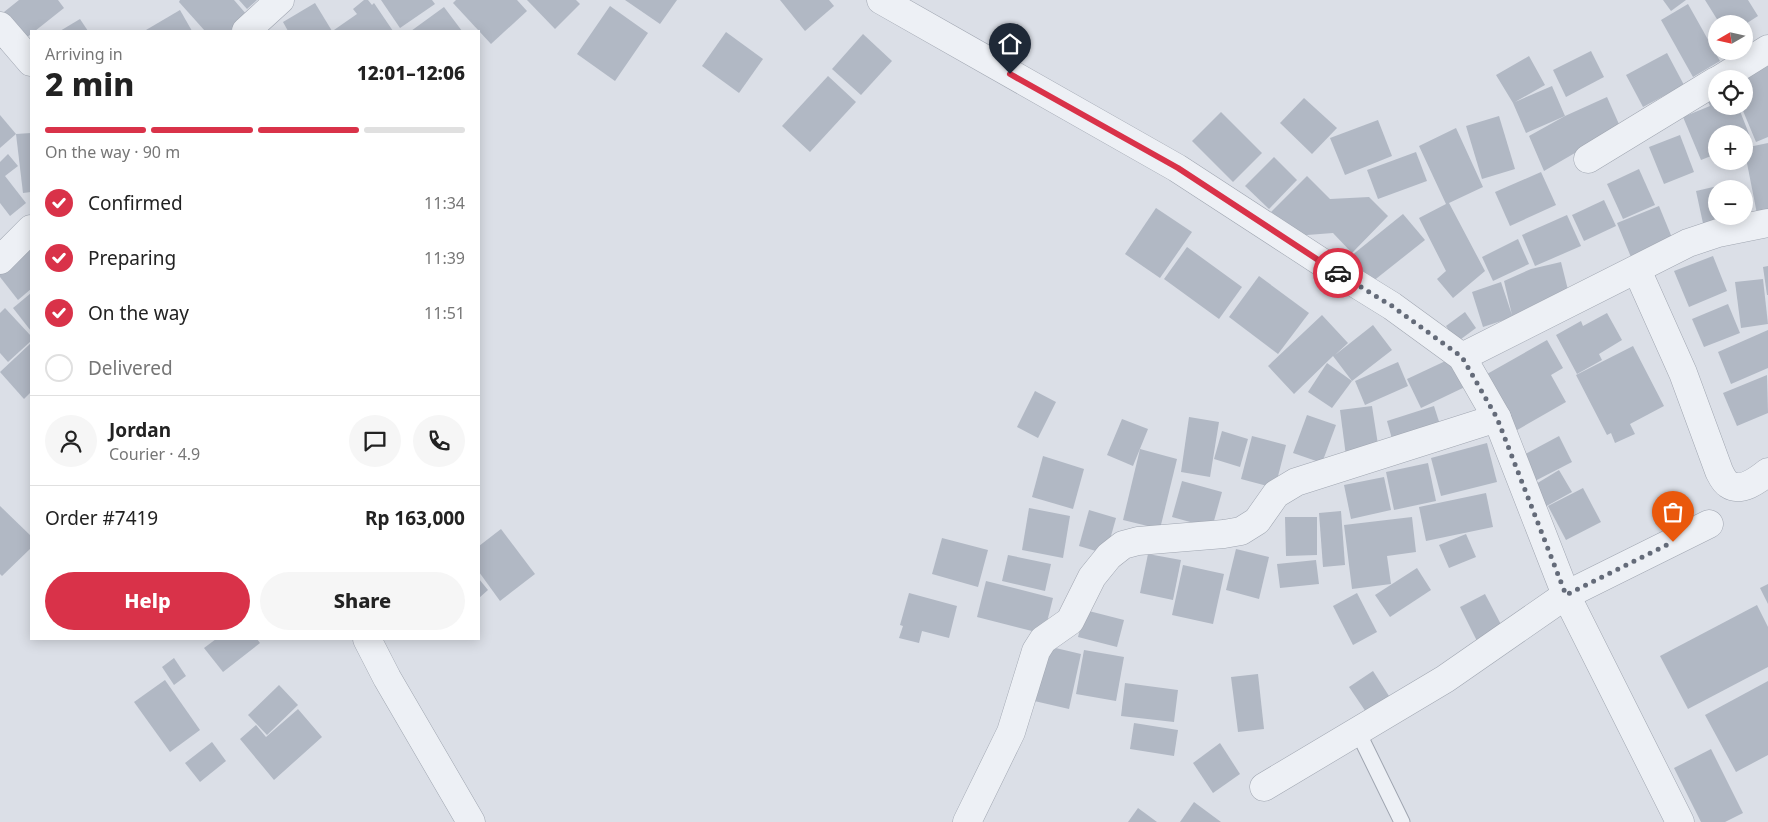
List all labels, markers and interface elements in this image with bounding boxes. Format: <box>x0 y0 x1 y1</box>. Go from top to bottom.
north arrow <box>1708 15 1752 60</box>
map controls <box>1708 15 1753 225</box>
pin <box>989 23 1031 74</box>
icon: home <box>996 30 1024 58</box>
text: Arriving in <box>45 43 123 65</box>
text: 12:01–12:06 <box>357 60 465 86</box>
text: 2 min <box>45 62 134 105</box>
button: locate <box>1708 70 1753 115</box>
button: + <box>1708 125 1753 170</box>
text: On the way · 90 m <box>45 141 180 163</box>
button: − <box>1708 180 1753 225</box>
icon: check <box>45 189 73 217</box>
text: Confirmed <box>88 190 183 216</box>
text: 11:34 <box>424 192 465 214</box>
icon: check <box>45 244 73 272</box>
text: Preparing <box>88 245 176 271</box>
text: 11:39 <box>424 247 465 269</box>
courier <box>1313 248 1363 298</box>
icon: car <box>1324 259 1352 287</box>
icon: check <box>45 299 73 327</box>
text: On the way <box>88 300 189 326</box>
text: 11:51 <box>424 302 465 324</box>
text: Delivered <box>88 355 173 381</box>
button: person <box>45 415 97 467</box>
button: chat <box>349 415 401 467</box>
button: phone <box>413 415 465 467</box>
text: Jordan <box>109 417 171 443</box>
text: Courier · 4.9 <box>109 443 200 465</box>
pin <box>1652 491 1694 542</box>
icon: bag <box>1659 498 1687 526</box>
text: Order #7419 <box>45 505 158 531</box>
text: Rp 163,000 <box>365 505 465 531</box>
button: Help <box>45 572 250 630</box>
button: Share <box>260 572 465 630</box>

